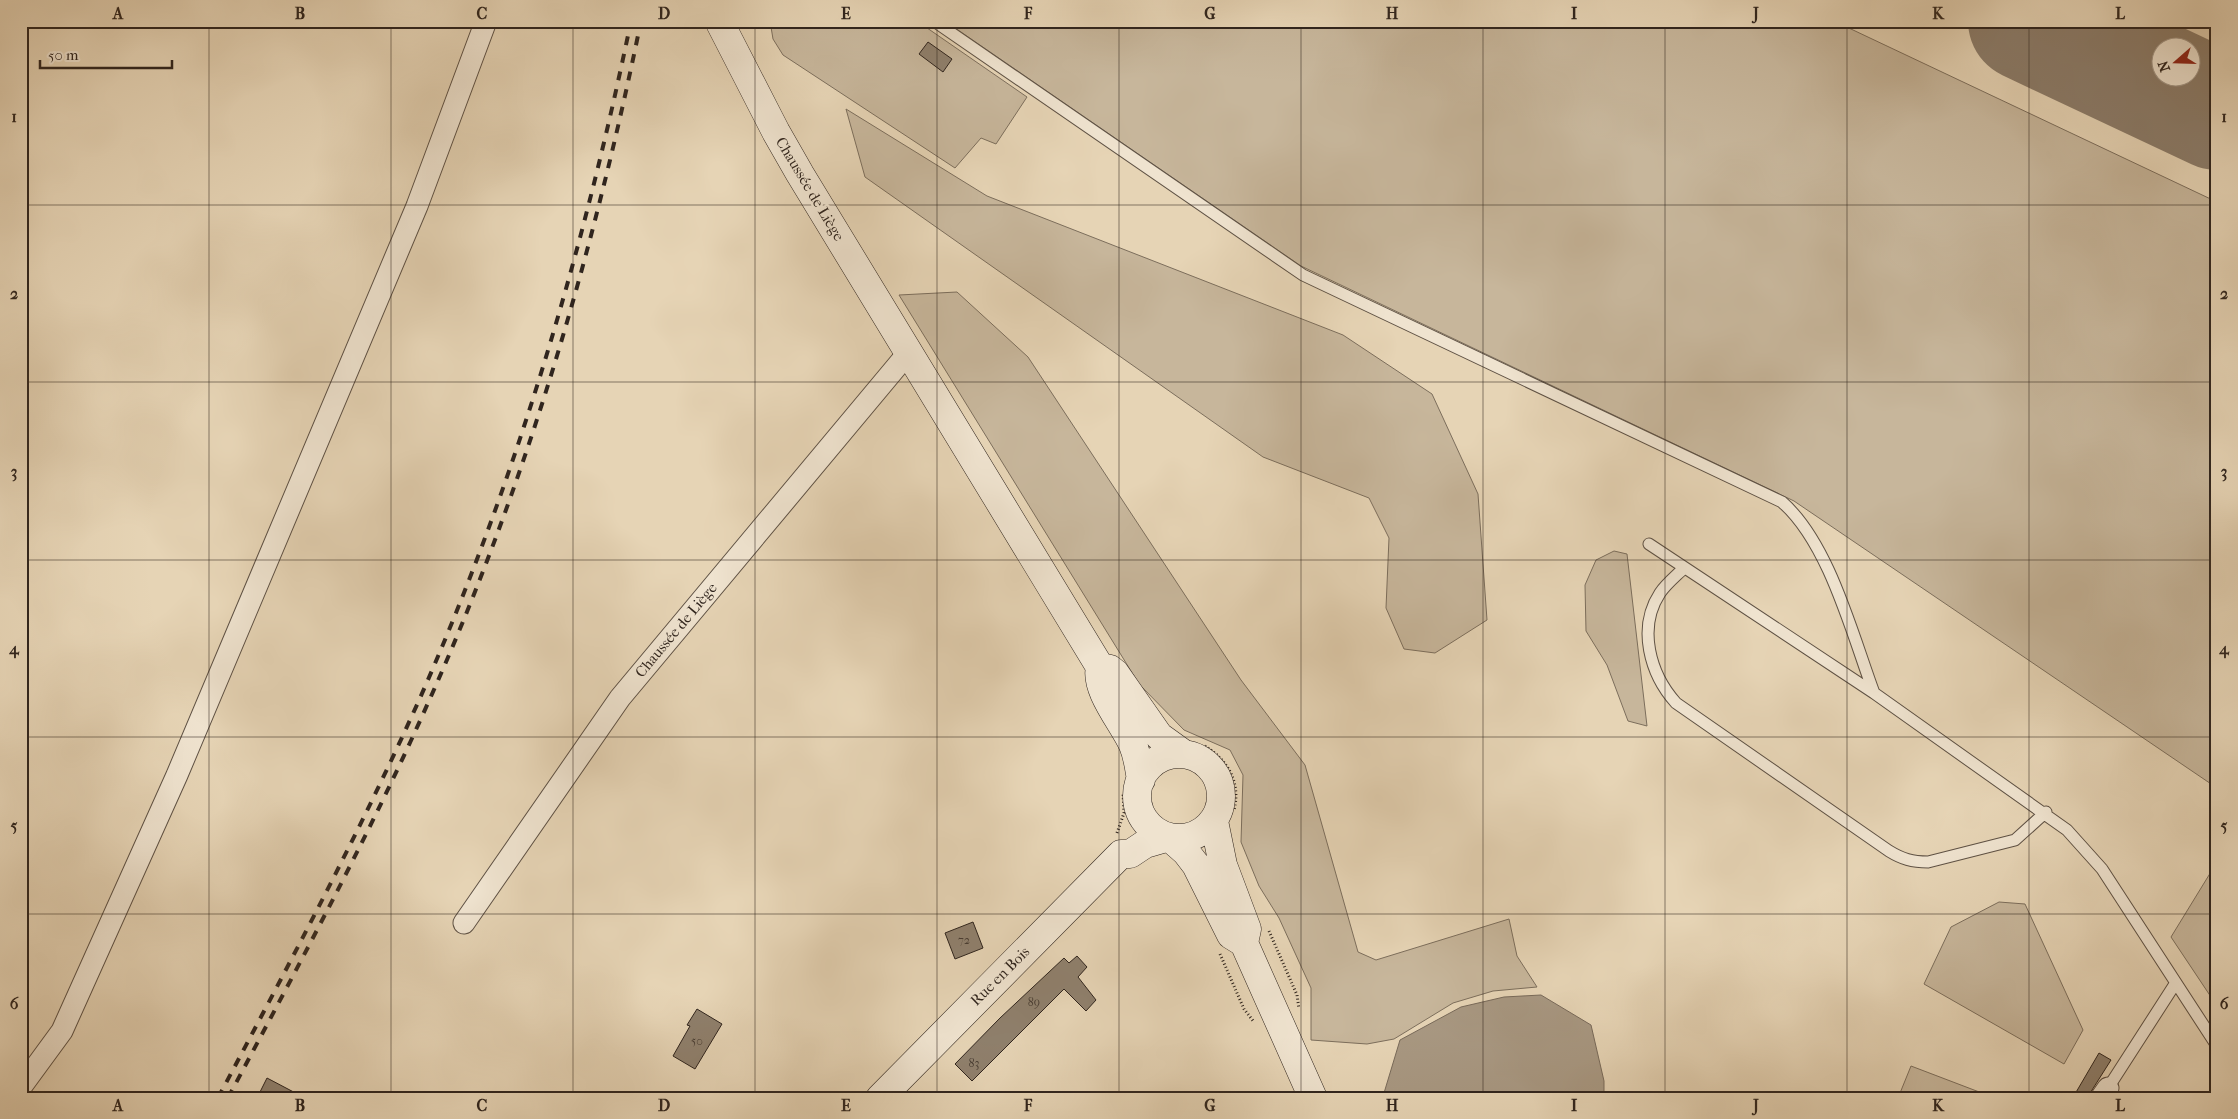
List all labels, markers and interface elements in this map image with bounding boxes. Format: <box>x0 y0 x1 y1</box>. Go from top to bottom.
text: A <box>112 4 124 23</box>
text: B <box>295 4 305 23</box>
text: C <box>477 4 488 23</box>
text: D <box>658 4 670 23</box>
text: E <box>841 4 851 23</box>
text: F <box>1023 4 1033 23</box>
text: G <box>1204 4 1216 23</box>
text: H <box>1386 4 1399 23</box>
text: I <box>1571 4 1578 23</box>
text: J <box>1751 4 1759 24</box>
text: K <box>1932 4 1945 23</box>
text: L <box>2115 4 2125 23</box>
scale bar <box>40 38 172 70</box>
north arrow <box>2150 38 2200 88</box>
text: 50 m <box>48 46 79 64</box>
text: N <box>2154 58 2174 74</box>
text: 1 <box>11 107 17 126</box>
text: 1 <box>2221 107 2227 126</box>
street label: Chaussée de Liège <box>772 134 848 245</box>
text: 2 <box>10 284 18 303</box>
text: 2 <box>2220 284 2228 303</box>
text: 3 <box>11 462 17 482</box>
text: 3 <box>2221 462 2227 482</box>
street label: Chaussée de Liège <box>631 579 721 681</box>
text: 4 <box>8 639 20 659</box>
text: 4 <box>2218 639 2230 659</box>
text: 5 <box>11 816 18 835</box>
text: 5 <box>2221 816 2228 835</box>
house number: 72 <box>958 933 970 947</box>
street label: Rue en Bois <box>967 942 1034 1009</box>
text: 6 <box>10 994 19 1013</box>
text: 6 <box>2220 994 2229 1013</box>
house number: 89 <box>1028 995 1040 1009</box>
house number: 50 <box>691 1034 703 1048</box>
house number: 83 <box>969 1056 980 1070</box>
text: A <box>112 1096 124 1115</box>
text: B <box>295 1096 305 1115</box>
text: C <box>477 1096 488 1115</box>
text: D <box>658 1096 670 1115</box>
text: E <box>841 1096 851 1115</box>
text: F <box>1023 1096 1033 1115</box>
text: G <box>1204 1096 1216 1115</box>
text: H <box>1386 1096 1399 1115</box>
text: I <box>1571 1096 1578 1115</box>
text: J <box>1751 1096 1759 1116</box>
text: K <box>1932 1096 1945 1115</box>
text: L <box>2115 1096 2125 1115</box>

